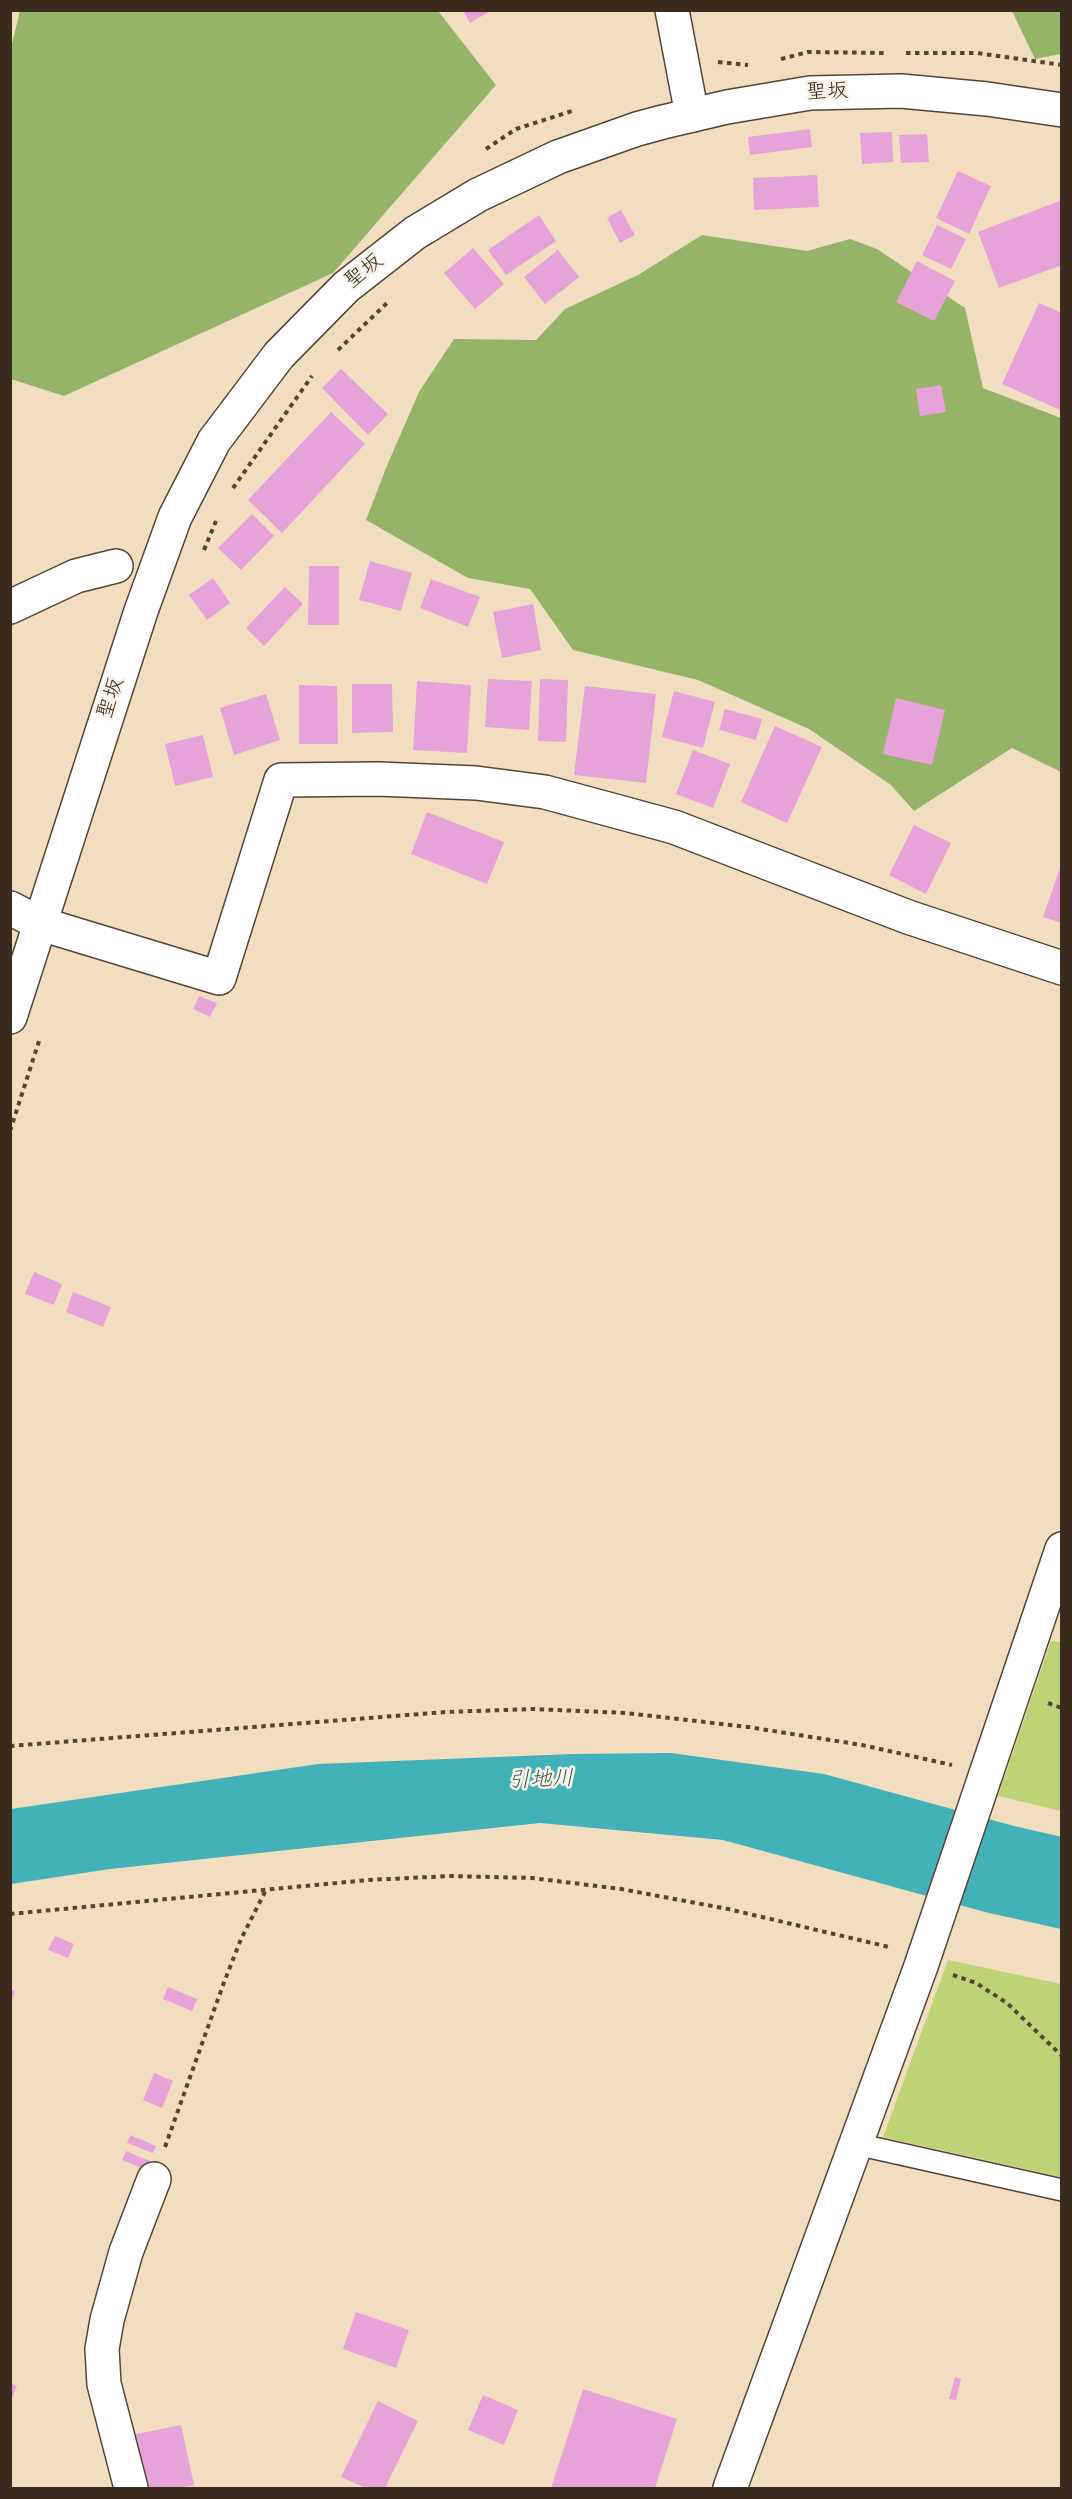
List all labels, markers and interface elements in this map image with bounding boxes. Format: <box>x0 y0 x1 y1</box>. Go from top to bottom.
street label: 聖坂 <box>805 80 849 108</box>
street label: 聖坂 <box>341 250 389 296</box>
street label: 聖坂 <box>95 675 131 723</box>
water label: 引地川 <box>508 1768 574 1796</box>

